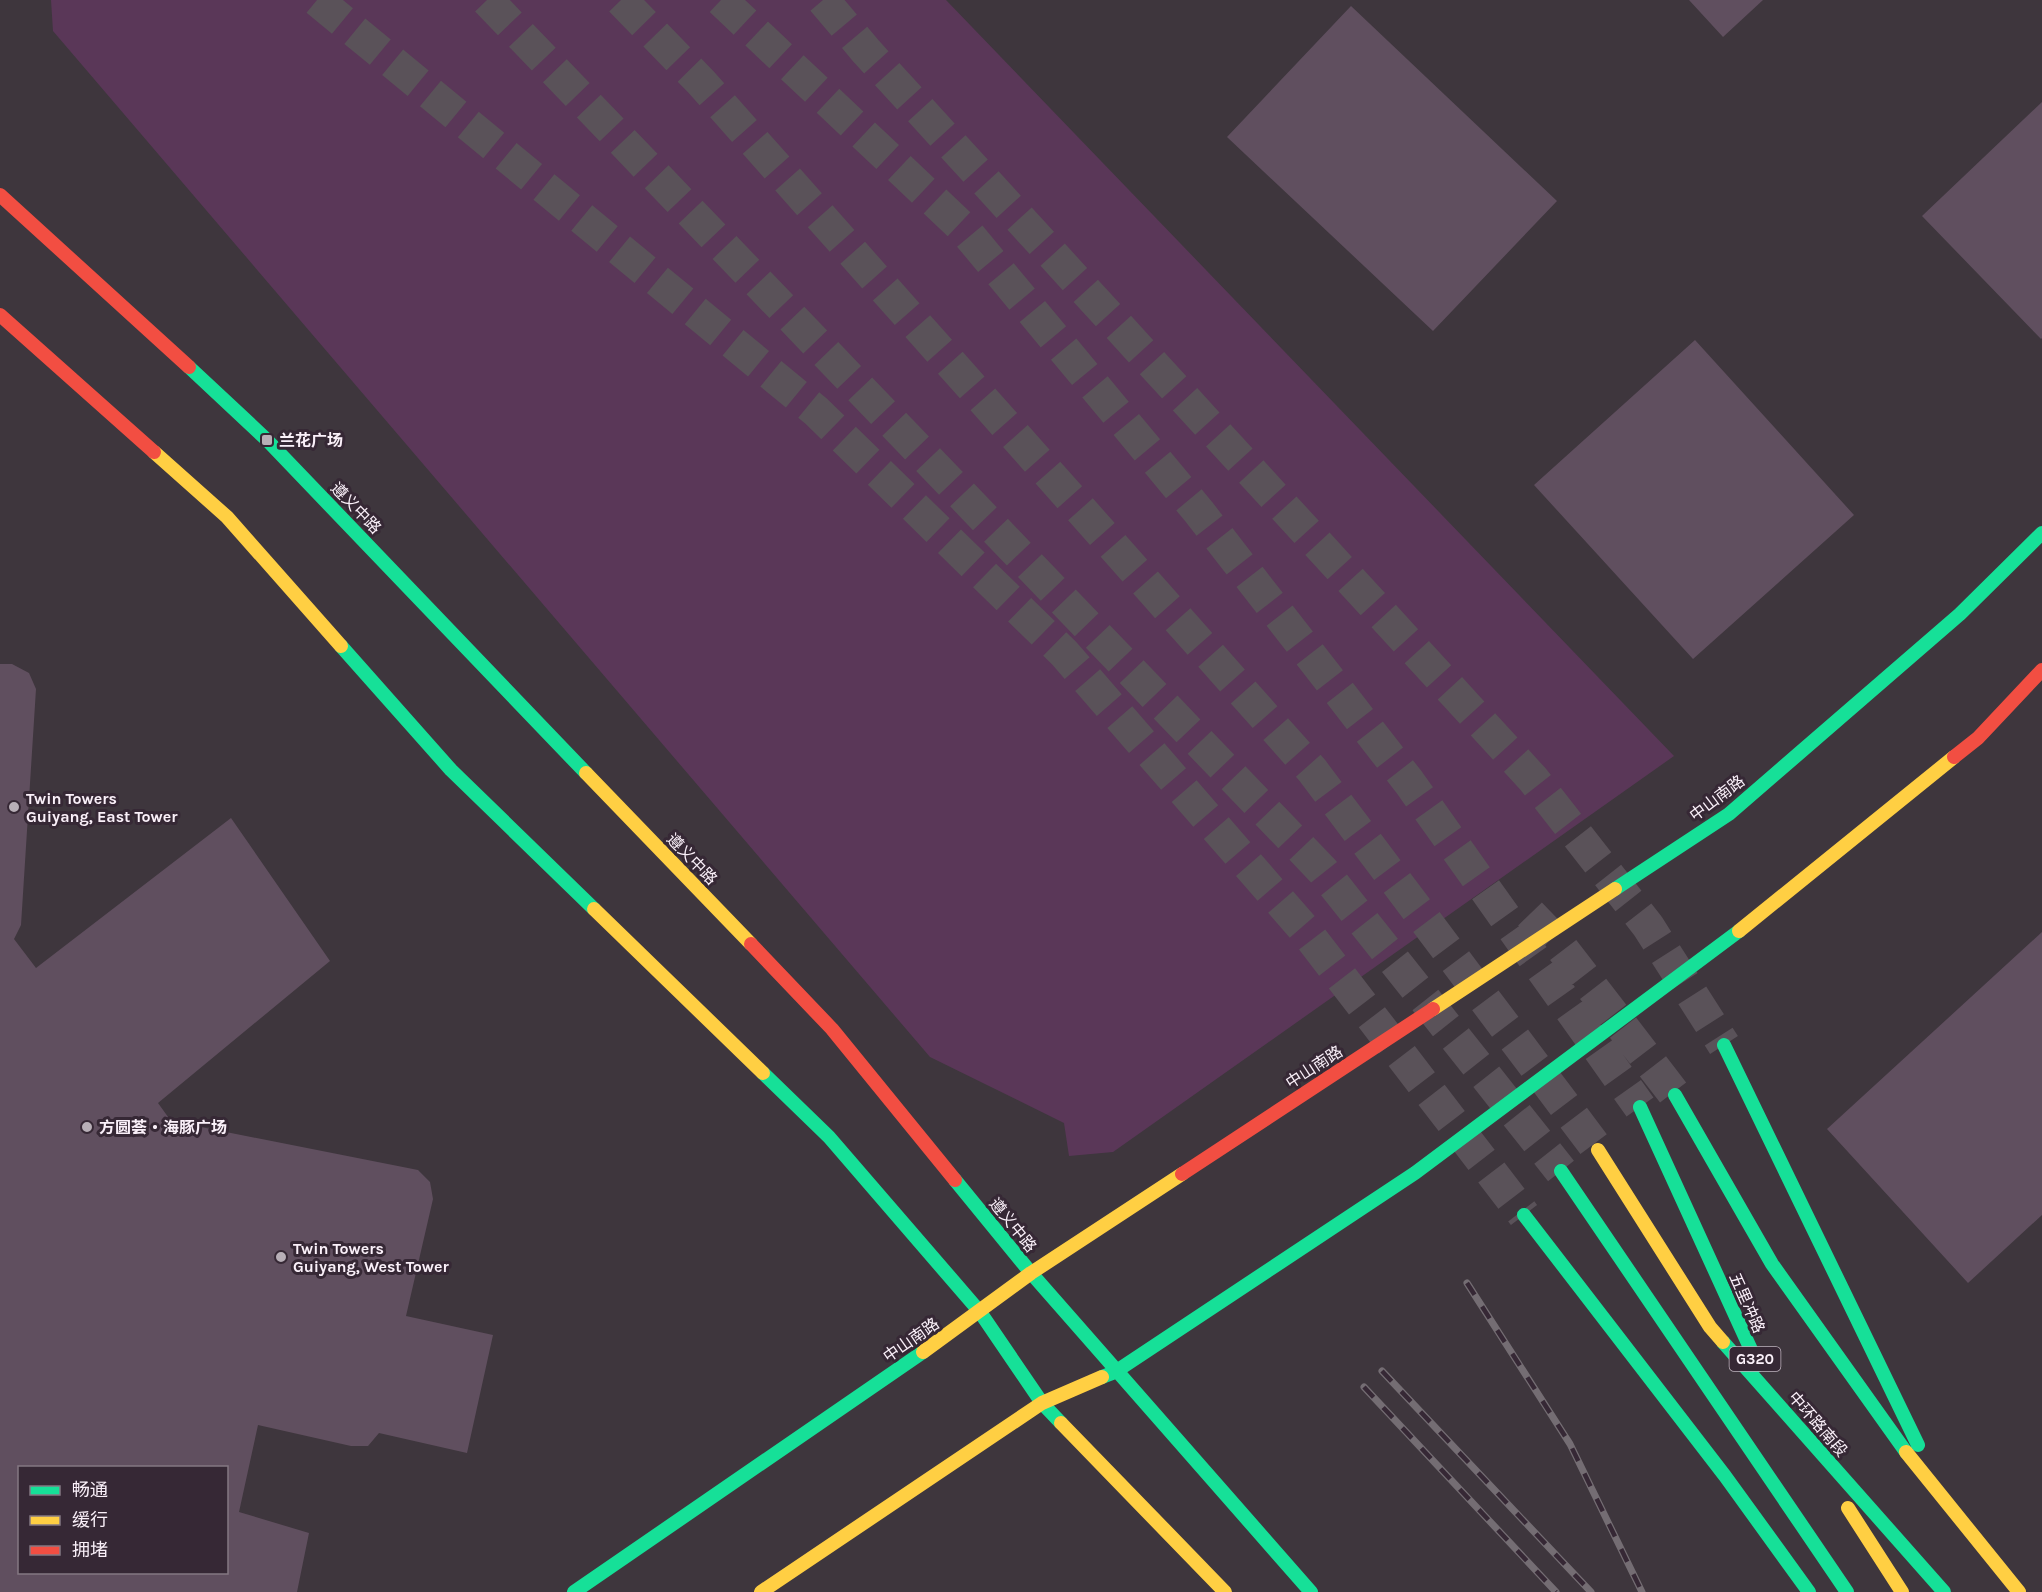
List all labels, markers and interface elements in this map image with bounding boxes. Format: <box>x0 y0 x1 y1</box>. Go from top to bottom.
place label: 兰花广场 <box>279 431 343 450</box>
marker: 兰花广场 <box>260 433 274 447</box>
street label: 遵义中路 <box>327 478 385 538</box>
street label: 中山南路 <box>1686 771 1748 825</box>
place label: Twin Towers Guiyang, East Tower <box>26 789 178 826</box>
marker: Twin Towers Guiyang, East Tower <box>7 800 21 814</box>
street label: 遵义中路 <box>663 829 721 889</box>
street label: 中山南路 <box>1282 1042 1346 1092</box>
place label: 方圆荟・海豚广场 <box>99 1118 227 1137</box>
marker: 方圆荟・海豚广场 <box>80 1120 94 1134</box>
street label: 遵义中路 <box>985 1194 1041 1256</box>
place label: Twin Towers Guiyang, West Tower <box>293 1239 449 1276</box>
marker: Twin Towers Guiyang, West Tower <box>274 1250 288 1264</box>
street label: 五里冲路 <box>1725 1270 1769 1336</box>
street label: 中山南路 <box>879 1314 943 1366</box>
road number: G320 <box>1730 1347 1780 1371</box>
street label: 中环路南段 <box>1785 1388 1851 1460</box>
legend <box>18 1466 228 1574</box>
text: 畅通 <box>72 1479 108 1501</box>
text: 缓行 <box>72 1509 108 1531</box>
text: 拥堵 <box>72 1539 108 1561</box>

